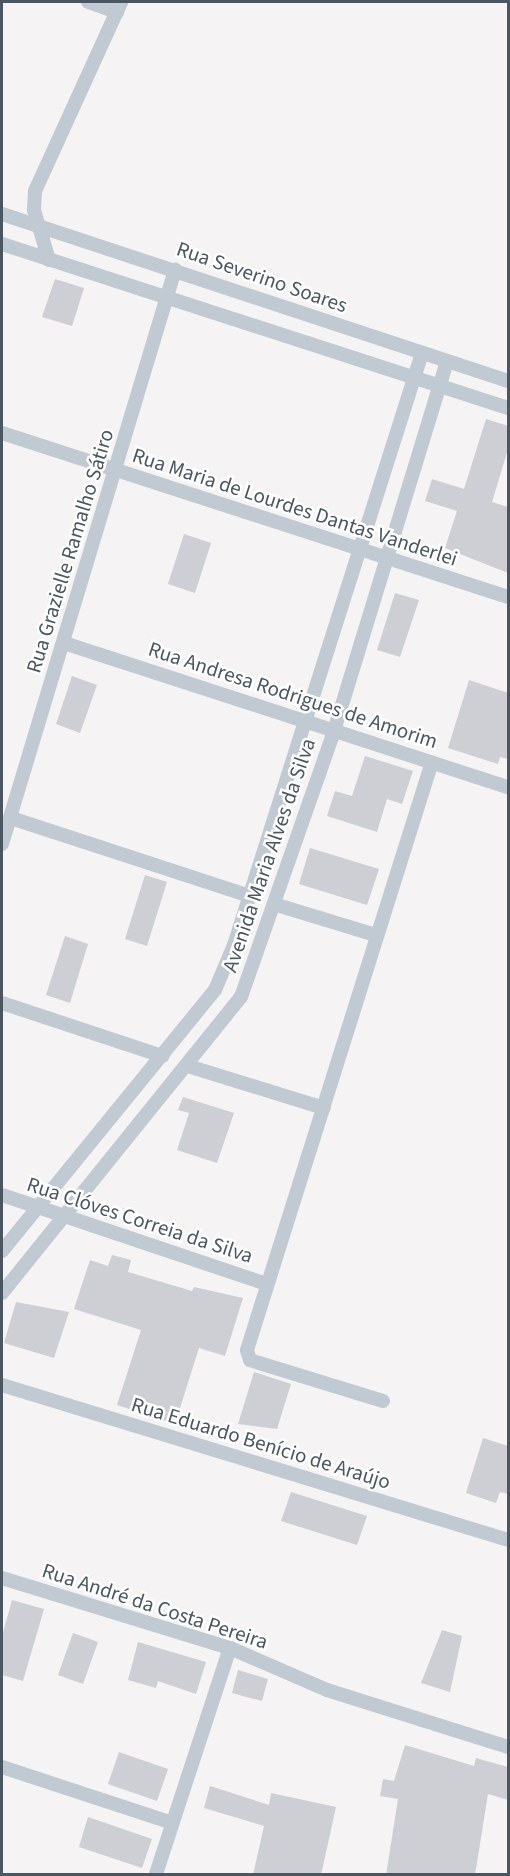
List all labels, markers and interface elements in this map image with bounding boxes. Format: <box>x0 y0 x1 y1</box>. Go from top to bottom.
street label: Rua Severino Soares <box>173 236 351 318</box>
street label: Rua Grazielle Ramalho Sátiro <box>21 426 119 676</box>
street label: Rua Maria de Lourdes Dantas Vanderlei <box>129 442 461 572</box>
street label: Rua Andresa Rodrigues de Amorim <box>145 636 441 754</box>
street label: Avenida Maria Alves da Silva <box>217 735 321 975</box>
street label: Rua Clóves Correia da Silva <box>24 1172 256 1268</box>
street label: Rua Eduardo Benício de Araújo <box>128 1392 394 1494</box>
street label: Rua André da Costa Pereira <box>39 1558 271 1654</box>

